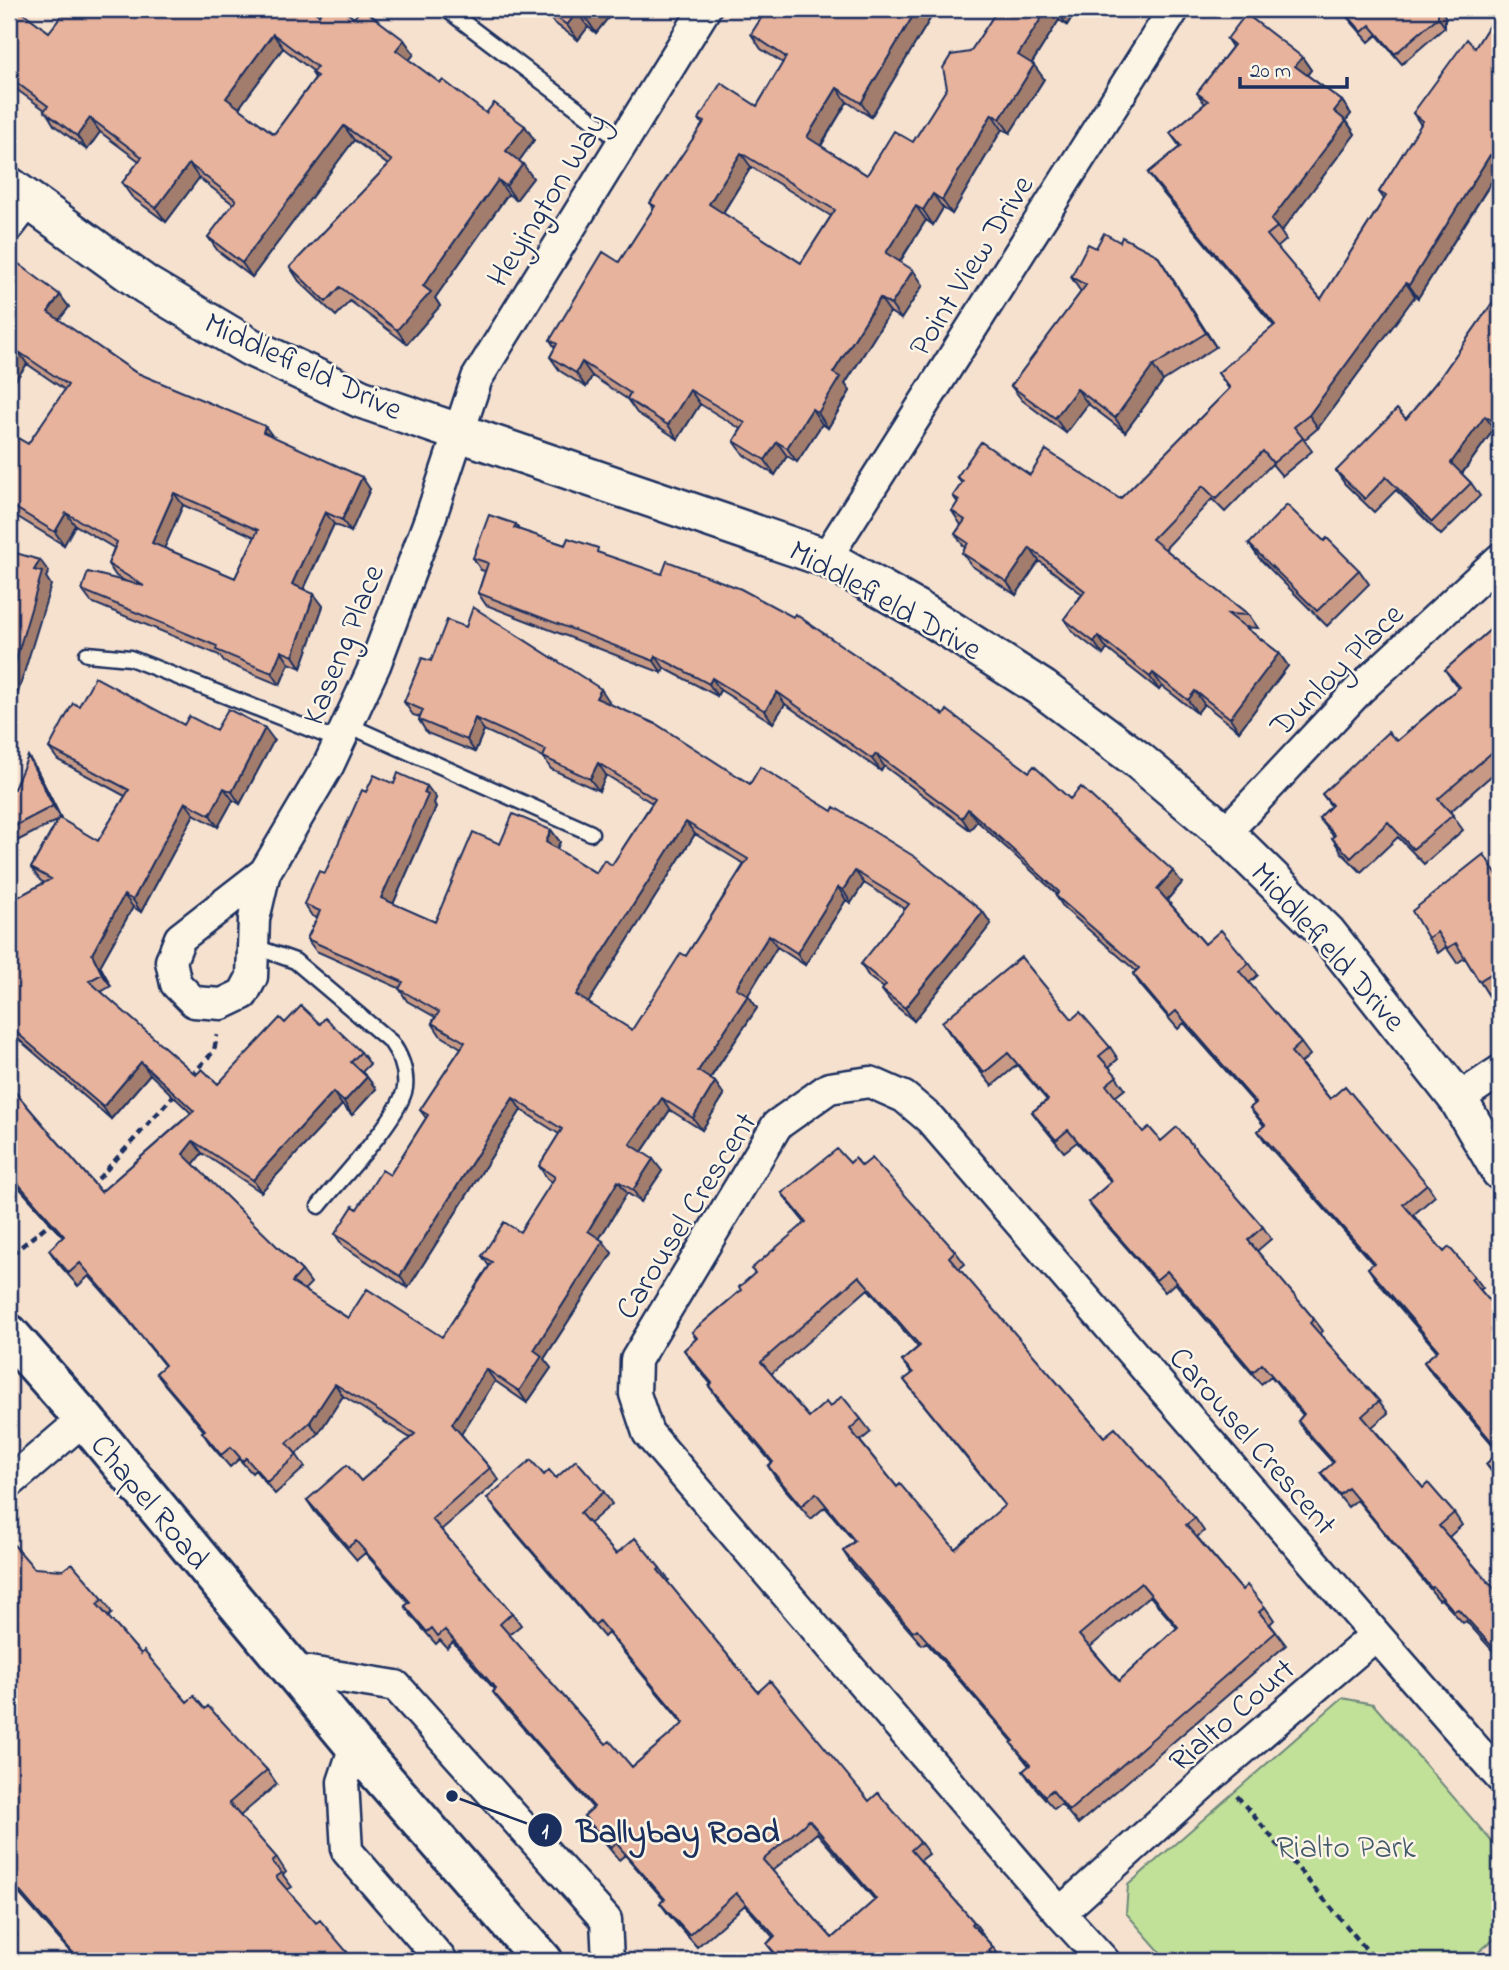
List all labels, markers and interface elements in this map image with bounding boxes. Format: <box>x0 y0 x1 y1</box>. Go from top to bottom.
scale bar <box>1240 46 1346 90</box>
text: 20 m <box>1250 57 1291 87</box>
street label: Heyington Way <box>477 105 621 297</box>
street label: Point View Drive <box>898 166 1048 367</box>
street label: Middlefield Drive <box>196 302 410 435</box>
street label: Middlefield Drive <box>779 530 990 675</box>
street label: Kaseng Place <box>292 557 399 733</box>
street label: Dunloy Place <box>1260 593 1417 750</box>
street label: Middlefield Drive <box>1237 853 1416 1044</box>
street label: Carousel Crescent <box>605 1104 771 1330</box>
street label: Carousel Crescent <box>1156 1338 1347 1547</box>
street label: Chapel Road <box>77 1425 219 1581</box>
street label: Rialto Court <box>1160 1648 1307 1785</box>
callout: Ballybay Road <box>527 1803 793 1857</box>
text: Ballybay Road <box>574 1810 780 1859</box>
text: 1 <box>542 1818 549 1848</box>
park label: Rialto Park <box>1276 1826 1417 1873</box>

